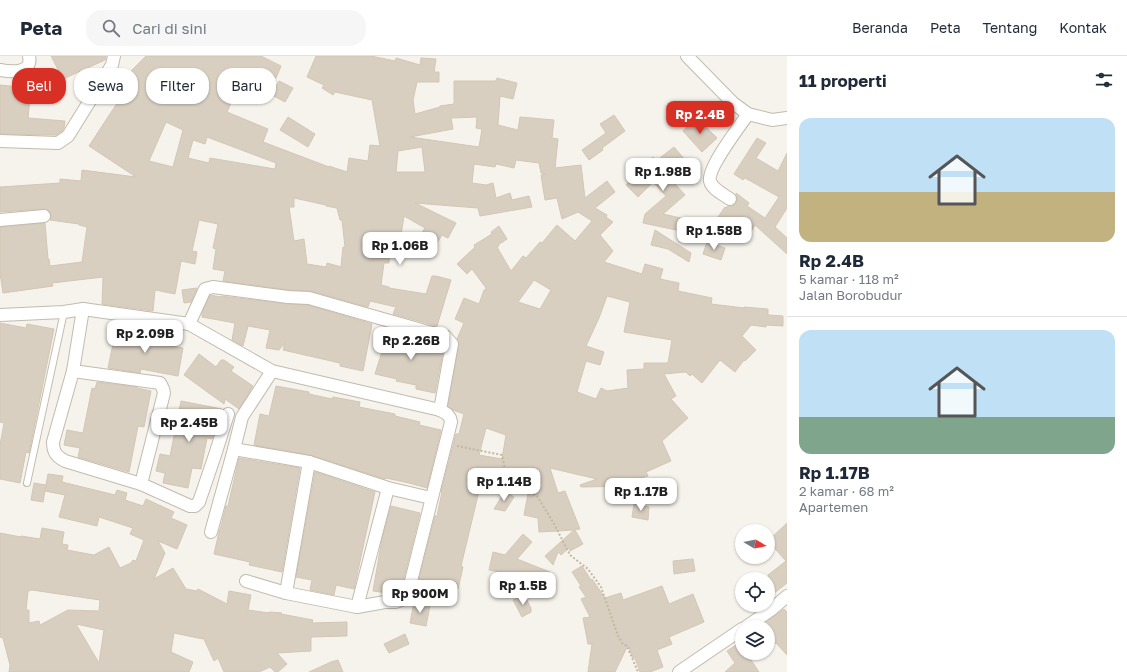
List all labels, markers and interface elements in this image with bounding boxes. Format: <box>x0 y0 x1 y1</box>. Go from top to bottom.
search box <box>86 10 366 46</box>
text: Peta <box>20 16 62 39</box>
icon: search <box>100 17 122 39</box>
text: Cari di sini <box>132 19 207 37</box>
text: Beranda <box>852 19 908 36</box>
text: Peta <box>930 19 961 36</box>
text: Tentang <box>983 19 1037 36</box>
text: Kontak <box>1059 19 1107 36</box>
chip: Beli <box>12 68 66 104</box>
chip: Sewa <box>74 68 138 104</box>
chip: Filter <box>146 68 209 104</box>
chip: Baru <box>217 68 276 104</box>
icon: filters <box>1093 69 1115 91</box>
text: 11 properti <box>799 70 887 91</box>
pin: Rp 2.4B <box>663 101 737 135</box>
text: Rp 2.4B <box>675 106 725 122</box>
icon: home <box>921 144 993 216</box>
pin: Rp 1.98B <box>622 158 704 192</box>
text: Rp 1.98B <box>635 163 691 179</box>
pin: Rp 1.58B <box>673 217 755 251</box>
text: Rp 1.58B <box>686 222 742 238</box>
pin: Rp 1.06B <box>359 232 441 266</box>
text: Rp 1.06B <box>371 237 429 253</box>
text: Rp 2.4B <box>799 250 864 271</box>
text: 5 kamar · 118 m² <box>799 271 899 287</box>
text: Jalan Borobudur <box>799 287 902 303</box>
pin: Rp 2.09B <box>104 320 186 354</box>
text: Rp 2.09B <box>116 325 174 341</box>
pin: Rp 2.26B <box>370 327 452 361</box>
text: Rp 2.26B <box>382 332 440 348</box>
icon: home <box>921 356 993 428</box>
pin: Rp 2.45B <box>148 409 230 443</box>
text: Rp 2.45B <box>160 414 218 430</box>
text: Rp 1.17B <box>799 462 870 483</box>
pin: Rp 1.14B <box>463 468 545 502</box>
text: Rp 1.14B <box>476 473 532 489</box>
pin: Rp 1.17B <box>600 478 682 512</box>
text: Rp 1.17B <box>614 483 668 499</box>
text: 2 kamar · 68 m² <box>799 483 894 499</box>
text: Apartemen <box>799 499 868 515</box>
north arrow <box>735 524 775 564</box>
map controls <box>735 524 775 660</box>
pin: Rp 1.5B <box>486 572 560 606</box>
button: locate <box>735 572 775 612</box>
text: Rp 1.5B <box>499 577 547 593</box>
pin: Rp 900M <box>383 580 457 614</box>
text: Rp 900M <box>391 585 449 601</box>
button: layers <box>735 620 775 660</box>

